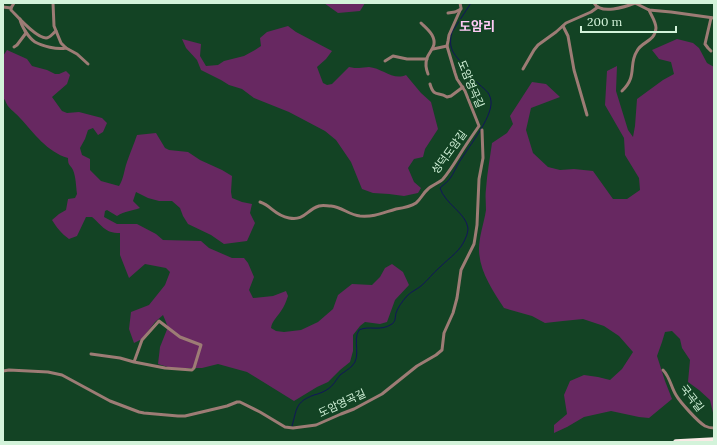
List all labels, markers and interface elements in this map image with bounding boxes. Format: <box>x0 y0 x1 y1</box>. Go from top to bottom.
scale bar <box>581 8 676 34</box>
text: 200 m <box>587 14 623 29</box>
district label: 도암리 <box>459 18 495 35</box>
street label: 도암영곡길 <box>455 58 487 110</box>
street label: 성덕도암길 <box>428 127 470 177</box>
street label: 국곡길 <box>677 382 707 414</box>
street label: 도암영곡길 <box>316 386 368 420</box>

